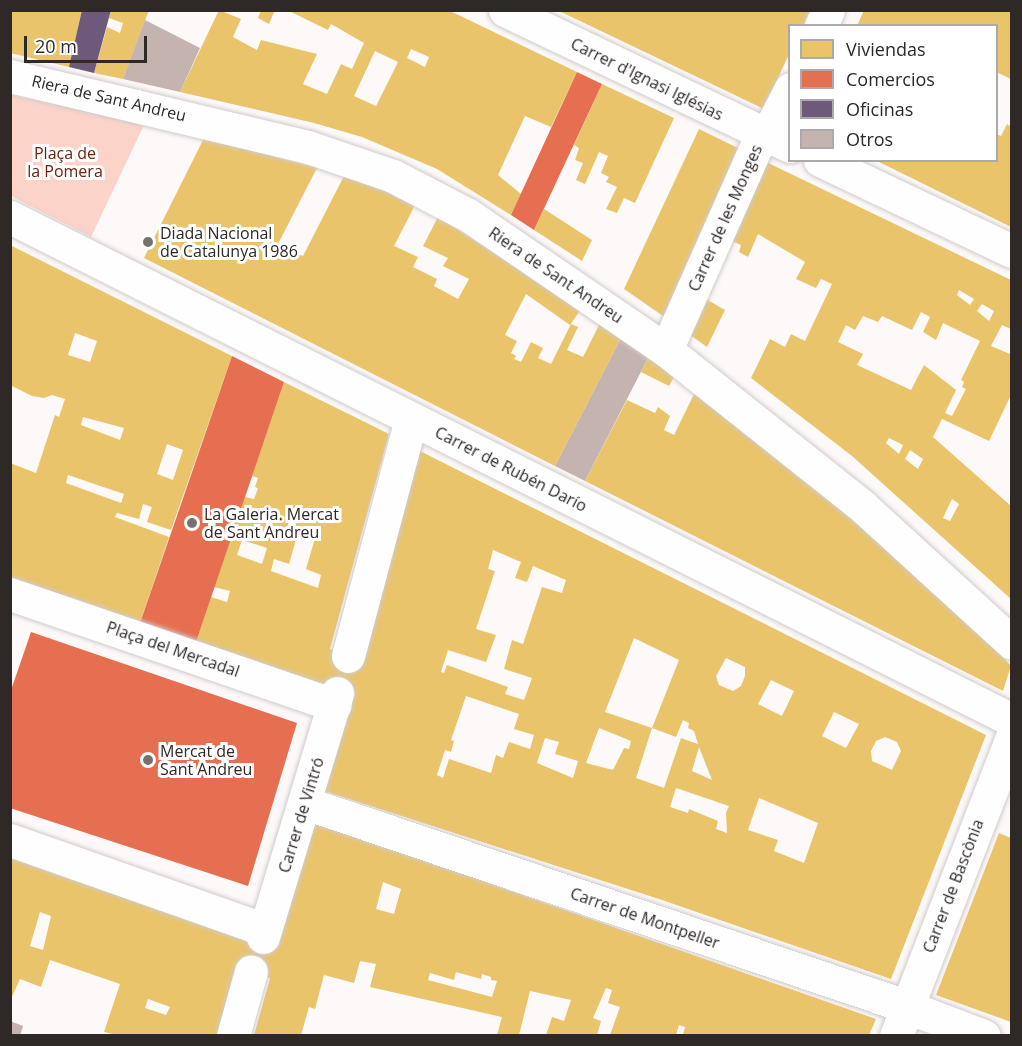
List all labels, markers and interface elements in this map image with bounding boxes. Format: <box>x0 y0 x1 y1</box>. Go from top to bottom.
scale bar <box>27 24 150 62</box>
legend <box>788 24 998 162</box>
text: 20 m <box>35 34 77 58</box>
street label: Carrer d'Ignasi Iglésias <box>568 34 726 124</box>
text: Viviendas <box>846 37 926 61</box>
text: Comercios <box>846 67 935 91</box>
street label: Riera de Sant Andreu <box>30 71 188 125</box>
text: Oficinas <box>846 97 913 121</box>
text: Otros <box>846 127 893 151</box>
street label: Carrer de les Monges <box>684 142 766 294</box>
park label: Plaça de la Pomera <box>27 143 103 181</box>
place label: Diada Nacional de Catalunya 1986 <box>160 223 298 261</box>
street label: Riera de Sant Andreu <box>485 223 627 327</box>
marker: Diada Nacional de Catalunya 1986 <box>141 235 155 249</box>
street label: Carrer de Rubén Darío <box>432 422 590 516</box>
place label: La Galeria. Mercat de Sant Andreu <box>204 504 339 542</box>
marker: La Galeria. Mercat de Sant Andreu <box>185 516 199 530</box>
street label: Plaça del Mercadal <box>104 617 242 681</box>
place label: Mercat de Sant Andreu <box>160 741 252 779</box>
marker: Mercat de Sant Andreu <box>141 753 155 767</box>
street label: Carrer de Vintró <box>274 755 328 875</box>
street label: Carrer de Bascònia <box>919 816 987 956</box>
street label: Carrer de Montpeller <box>568 883 722 953</box>

